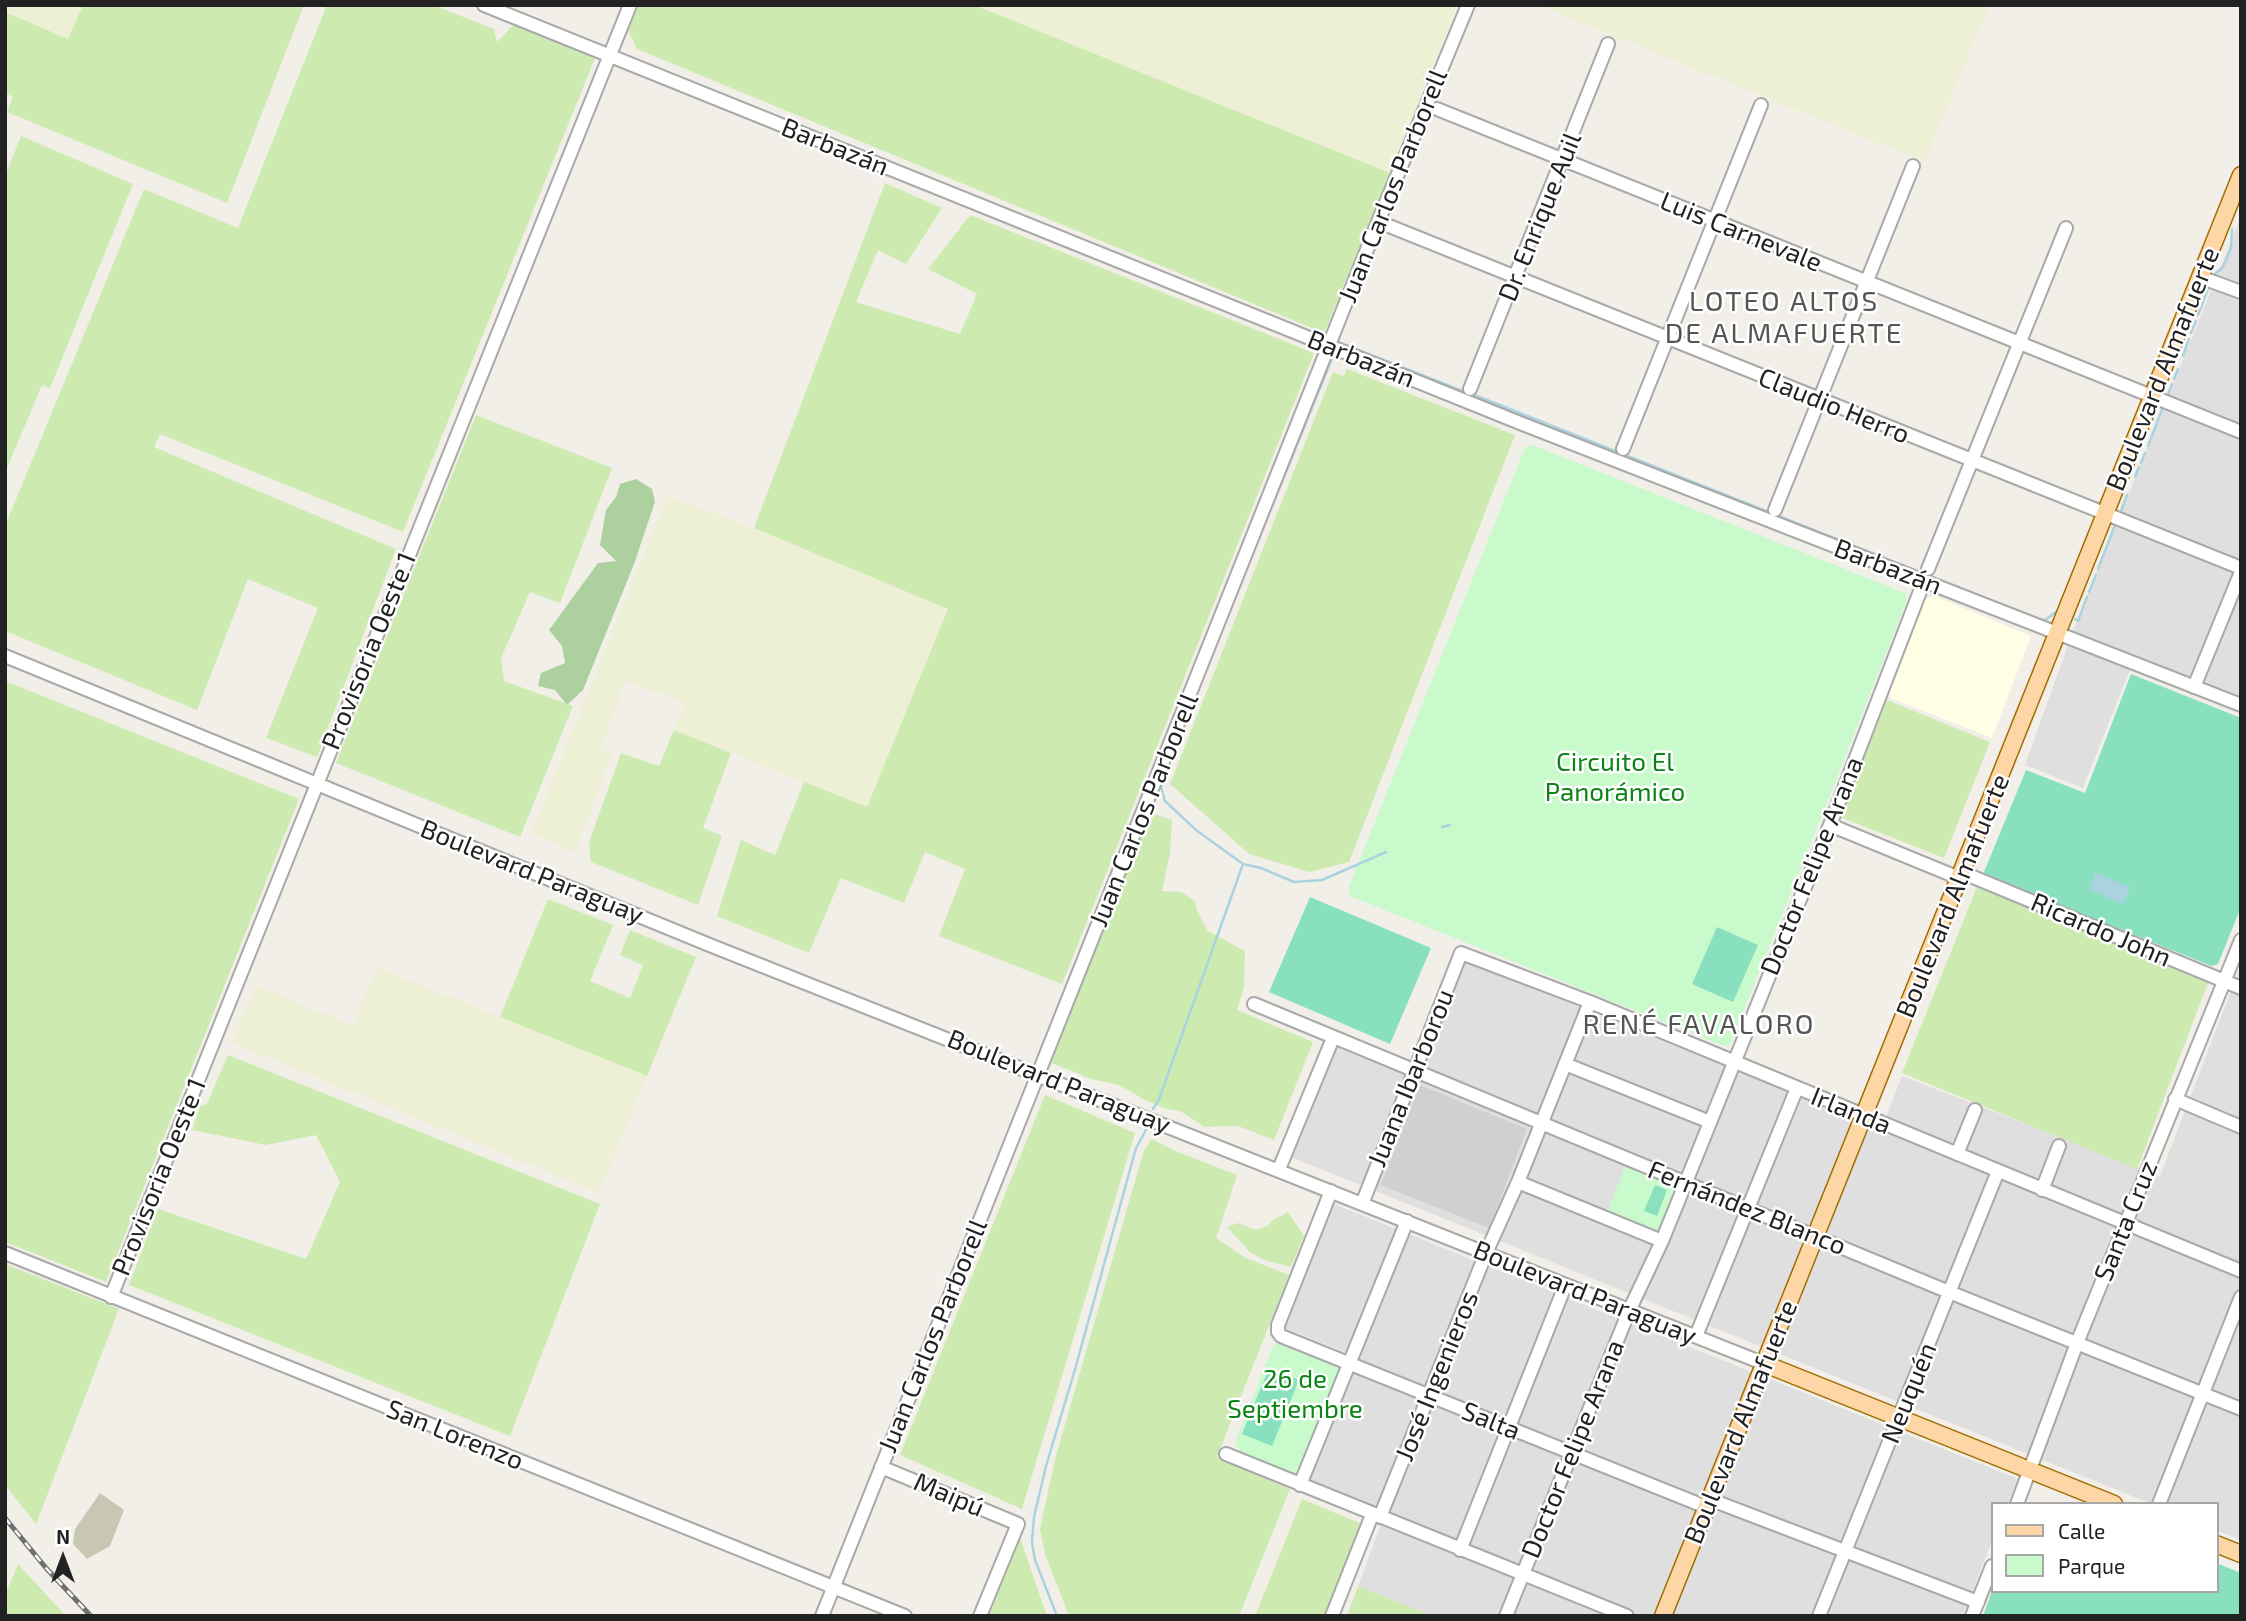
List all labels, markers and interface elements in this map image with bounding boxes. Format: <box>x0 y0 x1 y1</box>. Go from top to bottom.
street label: Juan Carlos Parborell <box>1332 65 1454 307</box>
street label: Barbazán <box>777 111 893 183</box>
street label: Dr. Enrique Auil <box>1492 128 1588 306</box>
street label: Luis Carnevale <box>1656 185 1826 279</box>
street label: Boulevard Almafuerte <box>2100 243 2226 495</box>
district label: LOTEO ALTOS DE ALMAFUERTE <box>1666 285 1902 351</box>
street label: Barbazán <box>1303 323 1419 395</box>
street label: Claudio Herro <box>1754 362 1914 450</box>
street label: Barbazán <box>1830 532 1946 602</box>
street label: Provisoria Oeste 1 <box>315 548 423 754</box>
street label: Juan Carlos Parborell <box>1083 689 1205 931</box>
park label: Circuito El Panorámico <box>1545 746 1685 808</box>
street label: Doctor Felipe Arana <box>1754 752 1870 980</box>
street label: Boulevard Almafuerte <box>1890 770 2016 1022</box>
street label: Boulevard Paraguay <box>416 813 648 931</box>
street label: Ricardo John <box>2026 887 2176 973</box>
street label: Juana Ibarborou <box>1361 985 1461 1171</box>
district label: RENÉ FAVALORO <box>1584 1008 1814 1042</box>
street label: Boulevard Paraguay <box>943 1023 1175 1141</box>
street label: Provisoria Oeste 1 <box>105 1074 213 1280</box>
street label: Irlanda <box>1806 1081 1896 1141</box>
street label: Fernández Blanco <box>1643 1154 1851 1262</box>
street label: Santa Cruz <box>2088 1156 2164 1286</box>
street label: Juan Carlos Parborell <box>872 1215 994 1457</box>
street label: Boulevard Paraguay <box>1469 1234 1701 1352</box>
street label: José Ingenieros <box>1389 1287 1485 1465</box>
street label: Boulevard Almafuerte <box>1678 1296 1804 1548</box>
street label: Doctor Felipe Arana <box>1515 1335 1631 1563</box>
street label: Neuquén <box>1875 1338 1943 1448</box>
park label: 26 de Septiembre <box>1227 1363 1363 1424</box>
street label: San Lorenzo <box>382 1393 528 1477</box>
street label: Salta <box>1457 1395 1525 1447</box>
street label: Maipú <box>909 1466 989 1524</box>
legend <box>1990 1502 2218 1593</box>
text: Calle <box>2058 1518 2105 1543</box>
north arrow <box>28 1523 98 1593</box>
text: N <box>56 1525 70 1548</box>
text: Parque <box>2058 1553 2125 1578</box>

